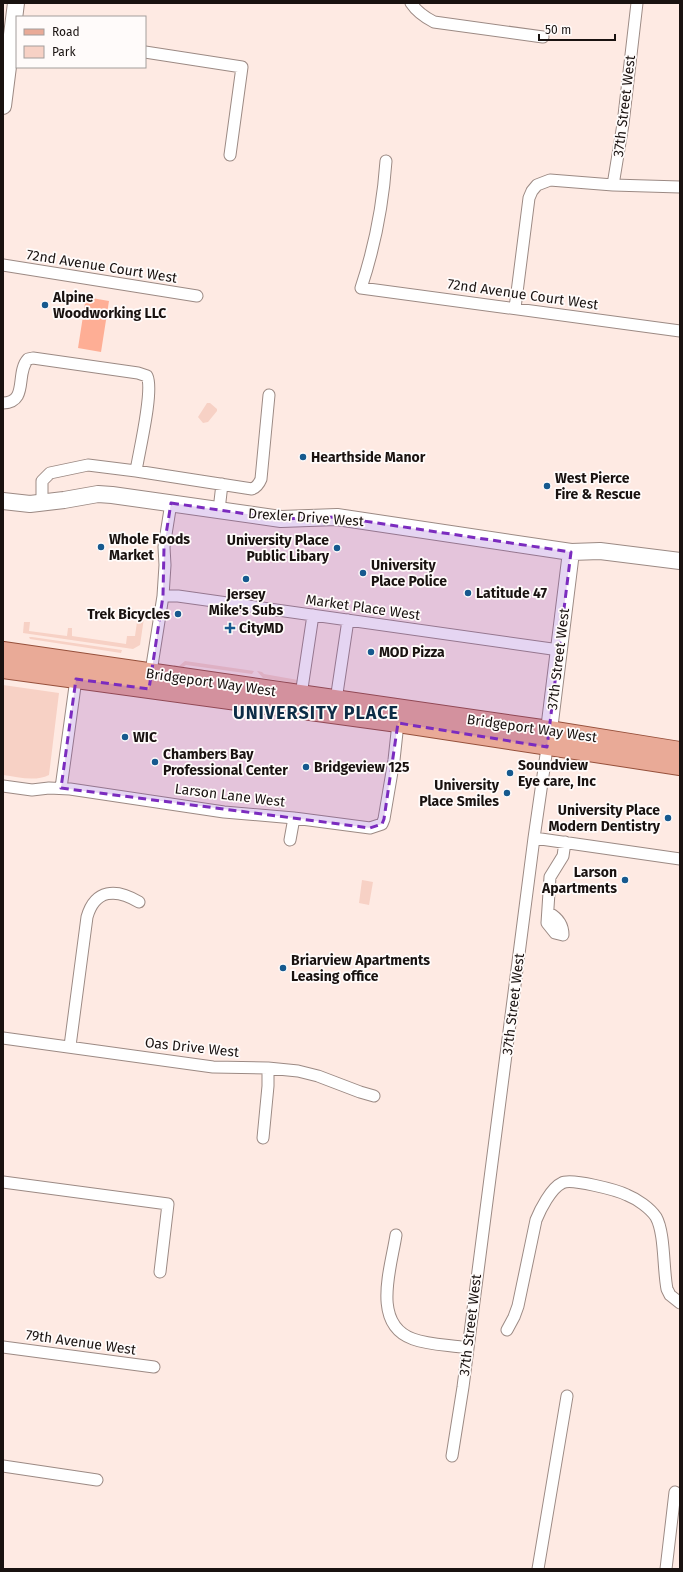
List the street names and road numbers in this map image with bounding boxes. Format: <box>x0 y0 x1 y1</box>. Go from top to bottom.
street label: 37th Street West <box>610 53 639 158</box>
street label: 72nd Avenue Court West <box>25 246 179 287</box>
street label: 72nd Avenue Court West <box>446 275 600 314</box>
street label: Drexler Drive West <box>247 505 365 530</box>
street label: Market Place West <box>305 591 422 624</box>
street label: 37th Street West <box>544 606 573 711</box>
street label: Bridgeport Way West <box>145 665 278 700</box>
street label: Bridgeport Way West <box>466 711 599 746</box>
street label: Larson Lane West <box>174 780 287 811</box>
street label: 37th Street West <box>499 951 528 1056</box>
street label: Oas Drive West <box>144 1034 241 1061</box>
street label: 37th Street West <box>456 1272 485 1377</box>
street label: 79th Avenue West <box>25 1326 138 1359</box>

